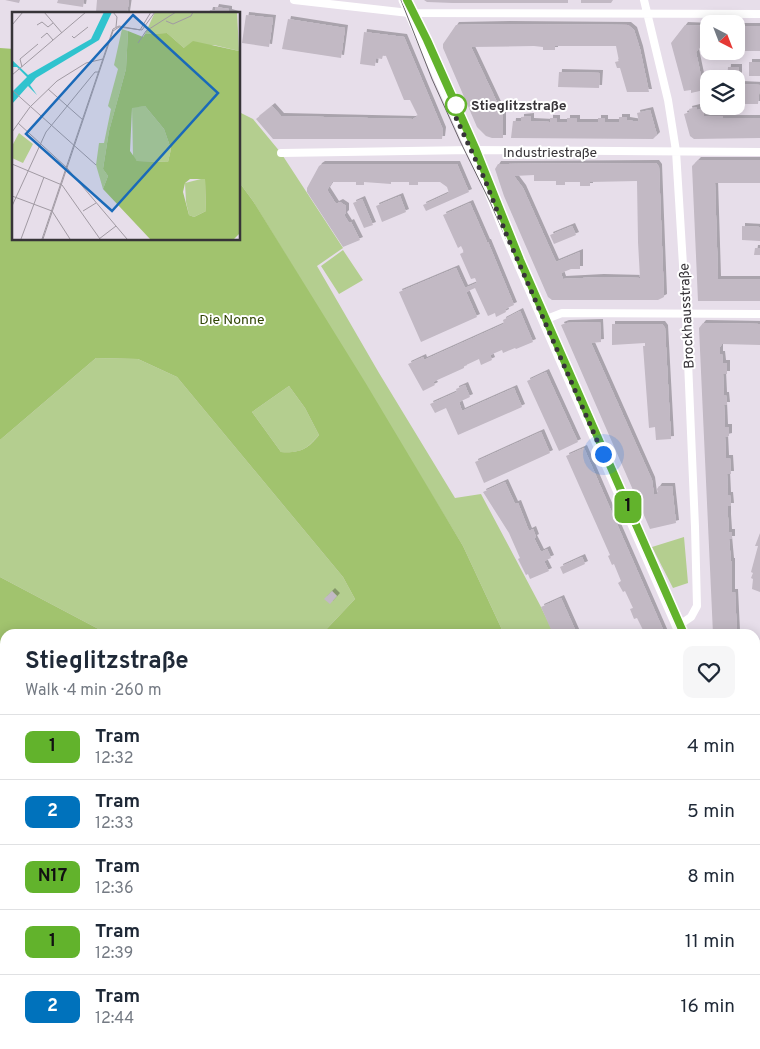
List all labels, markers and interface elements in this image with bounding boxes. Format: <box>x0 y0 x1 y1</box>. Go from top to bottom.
inset map <box>12 12 240 240</box>
north arrow <box>700 15 745 60</box>
map controls <box>700 15 745 115</box>
button: layers <box>700 70 745 115</box>
marker: Stieglitzstraße <box>445 94 467 116</box>
place label: Stieglitzstraße <box>471 98 567 115</box>
street label: Industriestraße <box>503 145 597 162</box>
street label: Brockhausstraße <box>676 263 699 369</box>
park label: Die Nonne <box>199 312 265 329</box>
your location <box>591 442 616 467</box>
line badge: 1 <box>612 491 644 523</box>
text: 1 <box>624 495 632 518</box>
button: heart <box>683 646 735 698</box>
text: Stieglitzstraße <box>25 647 189 677</box>
text: Walk · 4 min · 260 m <box>25 681 161 701</box>
text: Tram <box>95 725 140 749</box>
text: 1 <box>49 735 56 758</box>
text: 4 min <box>687 735 735 759</box>
text: 12:32 <box>95 749 133 769</box>
text: Tram <box>95 790 140 814</box>
text: 2 <box>47 800 58 823</box>
text: 5 min <box>687 800 735 824</box>
text: 12:33 <box>95 814 134 834</box>
text: Tram <box>95 855 140 879</box>
text: N17 <box>38 865 67 888</box>
text: 8 min <box>687 865 735 889</box>
text: 12:36 <box>95 879 134 899</box>
text: Tram <box>95 920 140 944</box>
text: 1 <box>49 930 56 953</box>
text: 11 min <box>685 930 735 954</box>
text: 12:39 <box>95 944 133 964</box>
text: Tram <box>95 985 140 1009</box>
text: 2 <box>47 995 58 1018</box>
text: 16 min <box>680 995 735 1019</box>
text: 12:44 <box>95 1009 134 1029</box>

